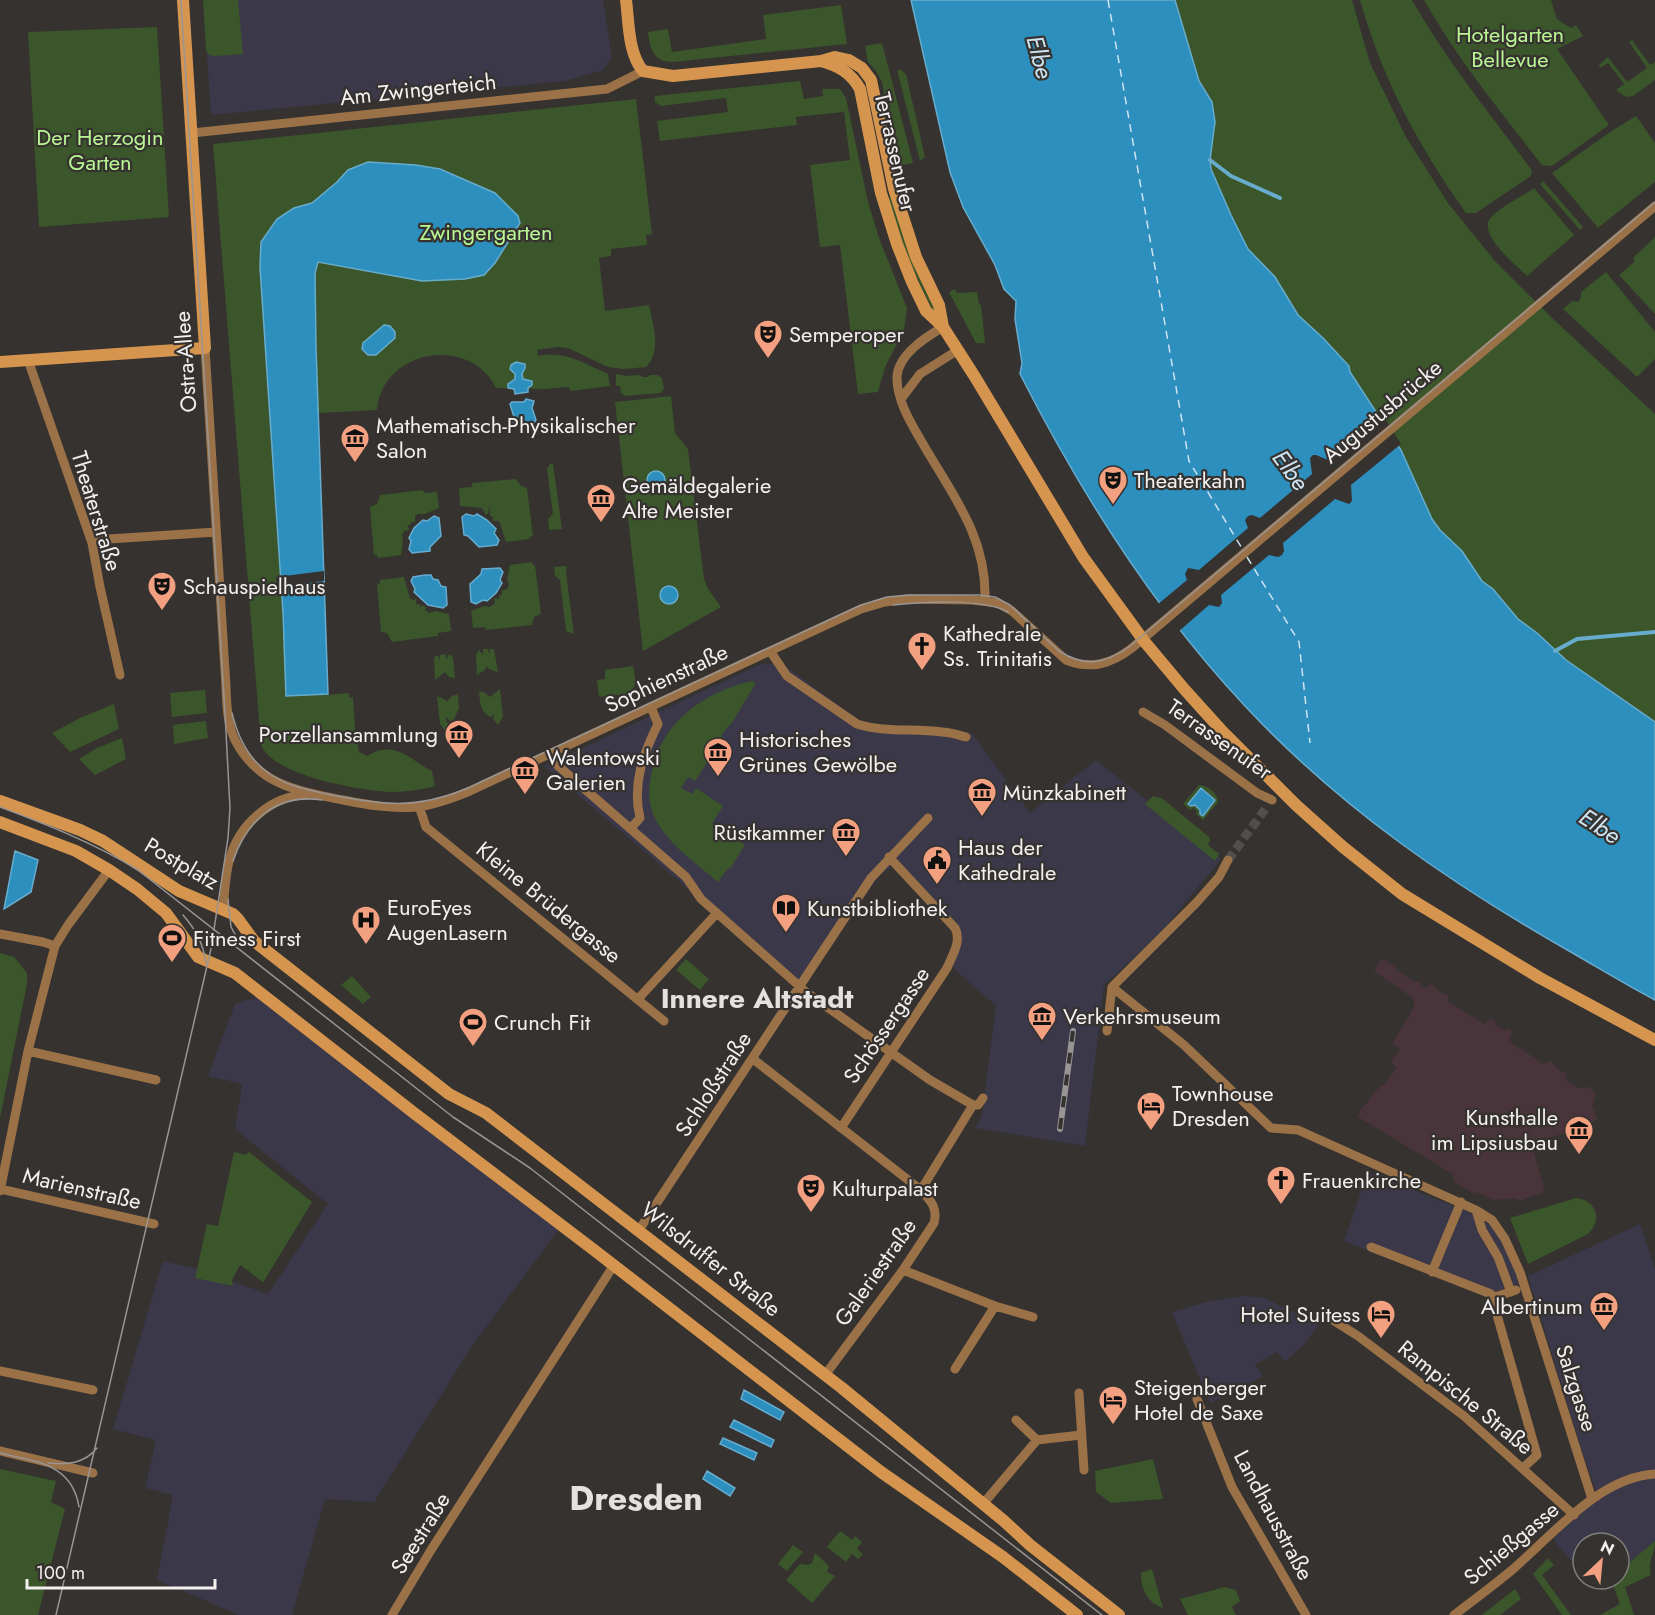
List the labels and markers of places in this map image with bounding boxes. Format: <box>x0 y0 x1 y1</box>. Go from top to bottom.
theatre icon: Semperoper <box>752 318 784 360</box>
place label: Semperoper <box>789 318 905 350</box>
place label: Mathematisch-Physikalischer Salon <box>376 409 636 466</box>
museum icon: Mathematisch-Physikalischer Salon <box>339 422 371 464</box>
theatre icon: Theaterkahn <box>1097 464 1129 506</box>
place label: Theaterkahn <box>1134 464 1245 496</box>
place label: Gemäldegalerie Alte Meister <box>622 469 771 526</box>
museum icon: Gemäldegalerie Alte Meister <box>585 482 617 524</box>
theatre icon: Schauspielhaus <box>146 570 178 612</box>
place label: Schauspielhaus <box>183 570 325 602</box>
place label: Kathedrale Ss. Trinitatis <box>943 617 1052 674</box>
church icon: Kathedrale Ss. Trinitatis <box>906 630 938 672</box>
place label: Porzellansammlung <box>259 718 438 750</box>
museum icon: Porzellansammlung <box>443 718 475 760</box>
place label: Historisches Grünes Gewölbe <box>739 723 897 780</box>
museum icon: Historisches Grünes Gewölbe <box>702 736 734 778</box>
place label: Walentowski Galerien <box>546 741 660 798</box>
museum icon: Walentowski Galerien <box>509 754 541 796</box>
museum icon: Münzkabinett <box>966 776 998 818</box>
place label: Münzkabinett <box>1003 776 1127 808</box>
place label: Rüstkammer <box>714 816 825 848</box>
museum icon: Rüstkammer <box>830 816 862 858</box>
place label: Haus der Kathedrale <box>958 831 1056 888</box>
public building icon: Haus der Kathedrale <box>921 844 953 886</box>
place label: EuroEyes AugenLasern <box>387 891 508 948</box>
library icon: Kunstbibliothek <box>770 892 802 934</box>
place label: Kunstbibliothek <box>807 892 948 924</box>
hospital icon: EuroEyes AugenLasern <box>350 904 382 946</box>
sports icon: Fitness First <box>156 922 188 964</box>
place label: Fitness First <box>193 922 301 954</box>
museum icon: Verkehrsmuseum <box>1026 1000 1058 1042</box>
place label: Verkehrsmuseum <box>1063 1000 1221 1032</box>
sports icon: Crunch Fit <box>457 1006 489 1048</box>
place label: Crunch Fit <box>494 1006 591 1038</box>
place label: Townhouse Dresden <box>1172 1077 1274 1134</box>
hotel icon: Townhouse Dresden <box>1135 1090 1167 1132</box>
place label: Kunsthalle im Lipsiusbau <box>1431 1101 1558 1158</box>
museum icon: Kunsthalle im Lipsiusbau <box>1563 1114 1595 1156</box>
church icon: Frauenkirche <box>1265 1164 1297 1206</box>
place label: Frauenkirche <box>1302 1164 1421 1196</box>
theatre icon: Kulturpalast <box>795 1172 827 1214</box>
place label: Kulturpalast <box>832 1172 938 1204</box>
place label: Albertinum <box>1481 1290 1583 1322</box>
museum icon: Albertinum <box>1588 1290 1620 1332</box>
place label: Hotel Suitess <box>1240 1298 1360 1330</box>
hotel icon: Hotel Suitess <box>1365 1298 1397 1340</box>
place label: Steigenberger Hotel de Saxe <box>1134 1371 1267 1428</box>
hotel icon: Steigenberger Hotel de Saxe <box>1097 1384 1129 1426</box>

